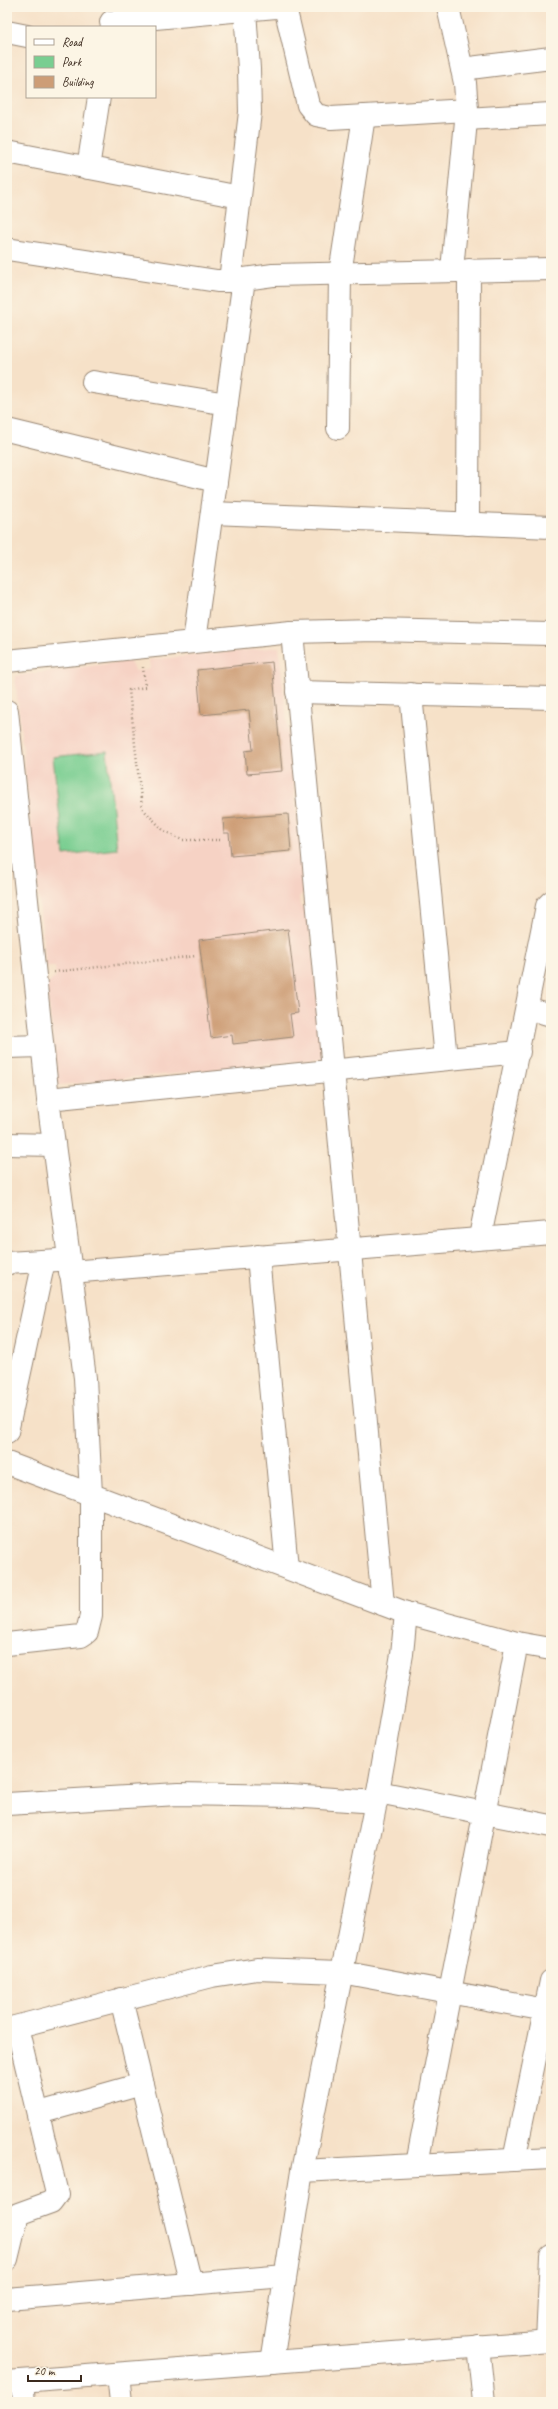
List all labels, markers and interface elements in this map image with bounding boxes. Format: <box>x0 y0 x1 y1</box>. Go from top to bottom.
legend <box>26 26 156 98</box>
text: Road <box>62 34 84 50</box>
text: Park <box>62 54 83 70</box>
text: Building <box>62 74 94 90</box>
scale bar <box>28 2357 81 2383</box>
text: 20 m <box>34 2363 56 2379</box>

